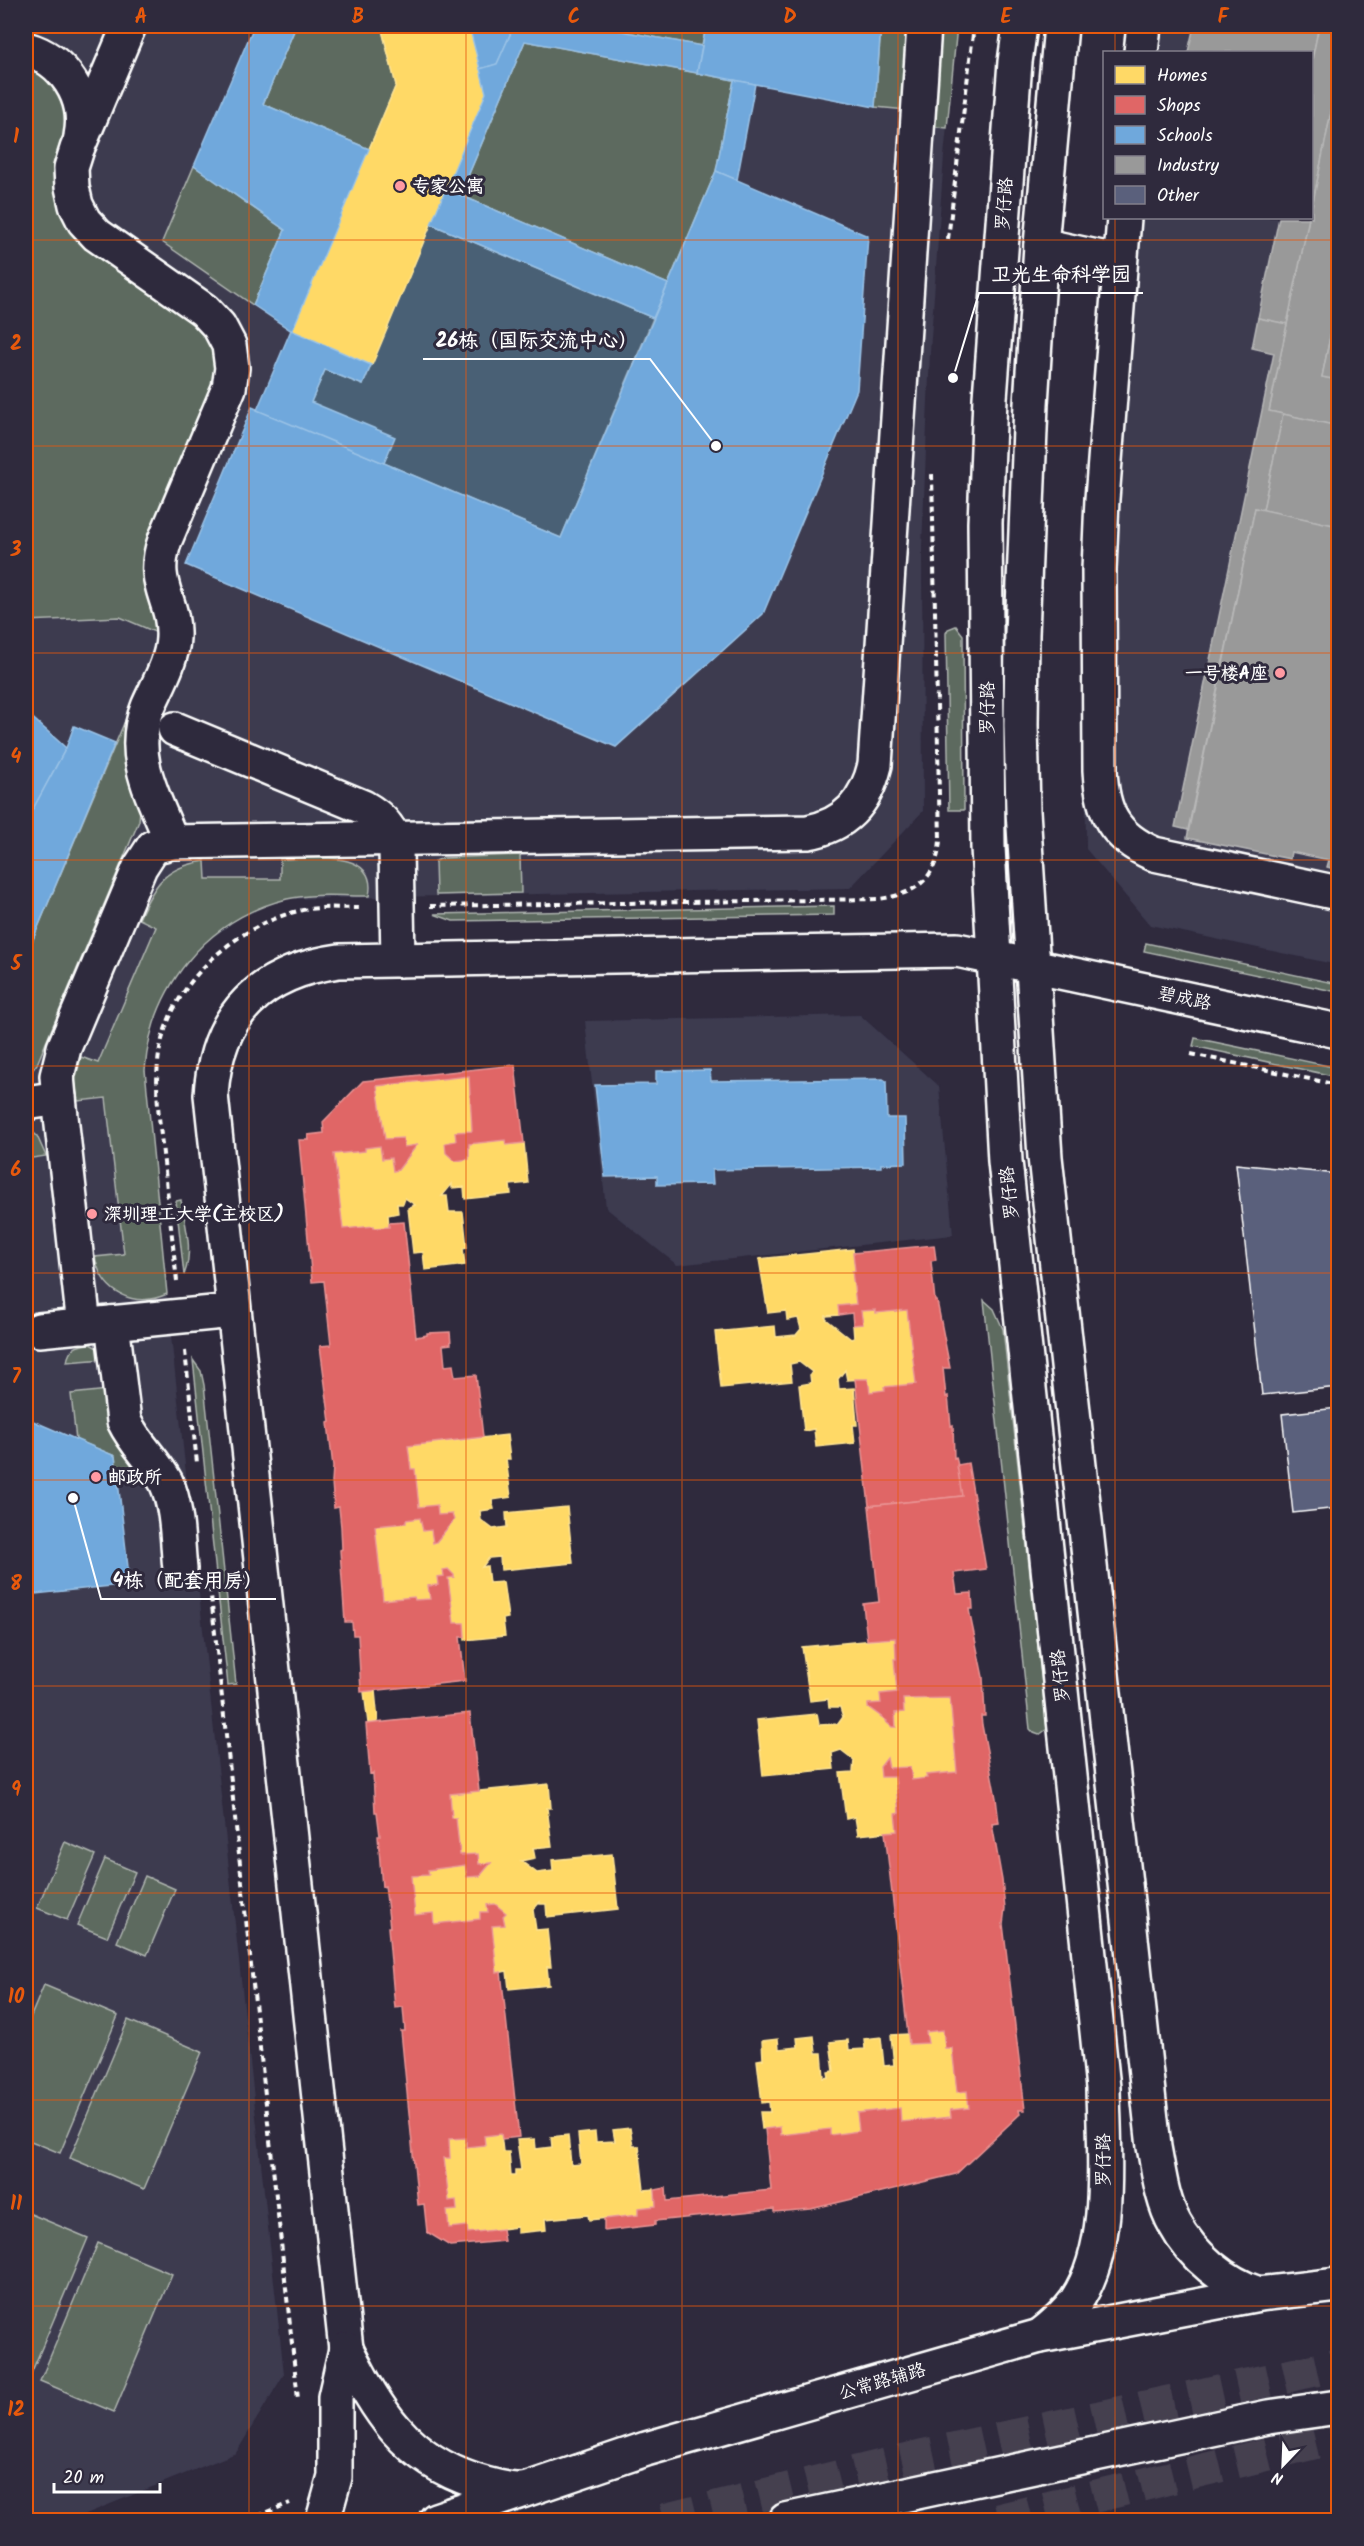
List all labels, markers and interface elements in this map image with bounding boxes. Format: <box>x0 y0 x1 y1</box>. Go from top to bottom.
text: A <box>135 2 147 34</box>
text: B <box>352 2 364 34</box>
text: C <box>568 2 580 34</box>
text: D <box>783 2 797 34</box>
text: E <box>1000 2 1012 34</box>
text: F <box>1218 2 1230 34</box>
legend <box>1103 51 1313 219</box>
text: Homes <box>1157 62 1208 91</box>
text: Shops <box>1157 92 1201 121</box>
text: 1 <box>13 122 19 154</box>
text: Schools <box>1157 122 1213 151</box>
text: Industry <box>1157 152 1219 181</box>
place label: 专家公寓 <box>412 173 484 202</box>
street label: 罗仔路 <box>989 176 1022 232</box>
marker: 专家公寓 <box>393 179 407 193</box>
text: Other <box>1157 182 1200 211</box>
callout: 卫光生命科学园 <box>979 255 1143 293</box>
text: 卫光生命科学园 <box>991 260 1131 292</box>
callout: 26栋（国际交流中心） <box>423 321 650 359</box>
text: 26栋（国际交流中心） <box>436 326 638 358</box>
text: 2 <box>10 329 22 361</box>
text: 3 <box>10 535 22 567</box>
place label: 一号楼A座 <box>1185 660 1268 689</box>
marker: 一号楼A座 <box>1273 666 1287 680</box>
street label: 罗仔路 <box>974 681 1003 735</box>
text: 4 <box>11 742 22 774</box>
text: 5 <box>10 949 23 981</box>
street label: 碧成路 <box>1155 980 1214 1019</box>
text: 6 <box>11 1155 22 1187</box>
street label: 罗仔路 <box>993 1164 1028 1221</box>
place label: 深圳理工大学(主校区) <box>104 1201 284 1230</box>
marker: 深圳理工大学(主校区) <box>85 1207 99 1221</box>
text: 7 <box>11 1362 21 1394</box>
place label: 邮政所 <box>108 1464 162 1493</box>
marker: 邮政所 <box>89 1470 103 1484</box>
callout: 4栋（配套用房） <box>101 1561 276 1599</box>
text: 4栋（配套用房） <box>113 1566 263 1598</box>
text: 8 <box>10 1569 22 1601</box>
street label: 罗仔路 <box>1044 1647 1079 1704</box>
text: 9 <box>11 1775 21 1807</box>
text: 10 <box>8 1982 25 2014</box>
street label: 罗仔路 <box>1090 2133 1119 2187</box>
text: 11 <box>10 2189 22 2221</box>
street label: 公常路辅路 <box>835 2356 930 2409</box>
text: 12 <box>7 2395 25 2427</box>
north arrow <box>1253 2435 1313 2495</box>
scale bar <box>54 2456 160 2494</box>
text: 20 m <box>63 2464 104 2493</box>
text: N <box>1268 2464 1287 2491</box>

